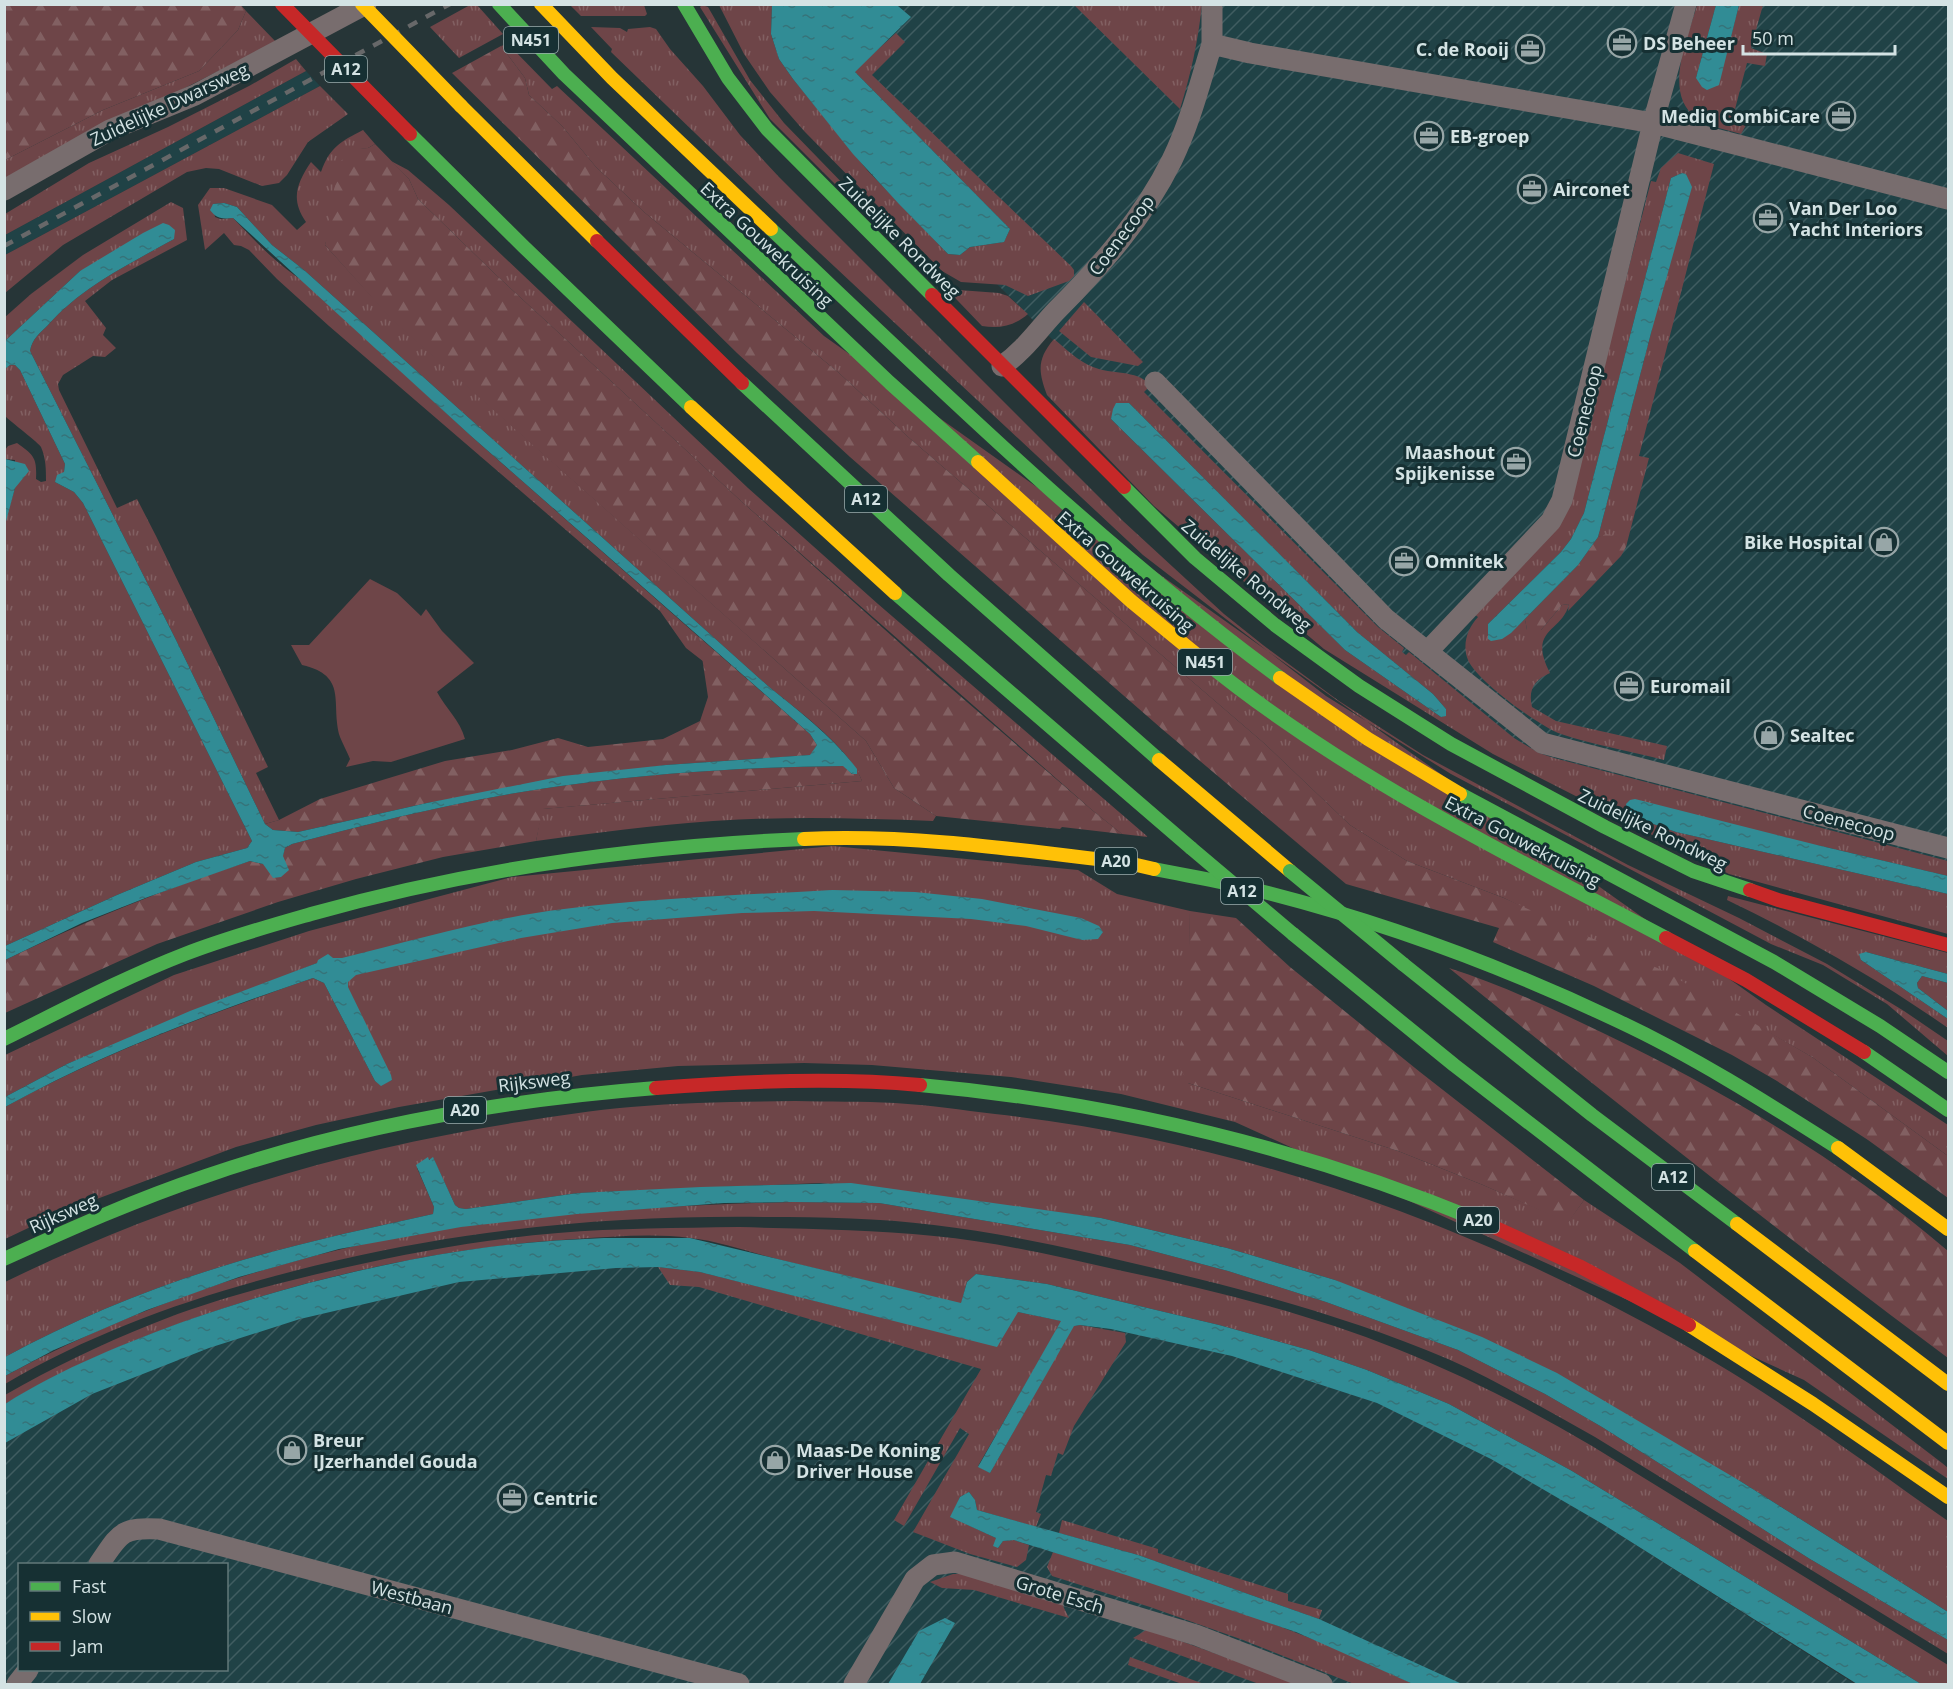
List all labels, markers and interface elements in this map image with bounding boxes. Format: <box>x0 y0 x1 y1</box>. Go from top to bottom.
scale bar <box>1743 18 1894 56</box>
text: 50 m <box>1752 26 1794 50</box>
road number: N451 <box>504 27 558 53</box>
office icon: DS Beheer <box>1606 27 1638 59</box>
place label: DS Beheer <box>1643 31 1735 55</box>
office icon: C. de Rooij <box>1514 33 1546 65</box>
place label: C. de Rooij <box>1416 37 1509 61</box>
road number: A12 <box>325 56 367 82</box>
street label: Zuidelijke Dwarsweg <box>86 57 252 151</box>
office icon: Mediq CombiCare <box>1825 100 1857 132</box>
place label: Mediq CombiCare <box>1661 104 1820 128</box>
office icon: EB-groep <box>1413 120 1445 152</box>
place label: EB-groep <box>1450 124 1529 148</box>
street label: Zuidelijke Rondweg <box>834 171 966 303</box>
office icon: Airconet <box>1516 173 1548 205</box>
street label: Extra Gouwekruising <box>695 176 839 312</box>
place label: Airconet <box>1553 177 1630 201</box>
street label: Coenecoop <box>1083 190 1159 280</box>
place label: Van Der Loo Yacht Interiors <box>1789 196 1923 241</box>
office icon: Van Der Loo Yacht Interiors <box>1752 202 1784 234</box>
street label: Coenecoop <box>1561 362 1607 460</box>
place label: Maashout Spijkenisse <box>1395 440 1495 485</box>
office icon: Maashout Spijkenisse <box>1500 446 1532 478</box>
road number: A12 <box>845 486 887 512</box>
street label: Extra Gouwekruising <box>1053 505 1199 637</box>
street label: Zuidelijke Rondweg <box>1177 514 1317 637</box>
shop icon: Bike Hospital <box>1868 526 1900 558</box>
place label: Bike Hospital <box>1744 530 1863 554</box>
office icon: Omnitek <box>1388 545 1420 577</box>
place label: Omnitek <box>1425 549 1505 573</box>
road number: N451 <box>1178 649 1232 675</box>
office icon: Euromail <box>1613 670 1645 702</box>
place label: Euromail <box>1650 674 1731 698</box>
shop icon: Sealtec <box>1753 719 1785 751</box>
place label: Sealtec <box>1790 723 1855 747</box>
street label: Zuidelijke Rondweg <box>1575 783 1732 876</box>
street label: Extra Gouwekruising <box>1441 790 1605 892</box>
street label: Coenecoop <box>1800 798 1898 846</box>
road number: A20 <box>1095 848 1137 874</box>
road number: A12 <box>1221 878 1263 904</box>
street label: Rijksweg <box>497 1065 571 1097</box>
road number: A20 <box>444 1097 486 1123</box>
road number: A12 <box>1652 1164 1694 1190</box>
street label: Rijksweg <box>25 1187 101 1239</box>
road number: A20 <box>1457 1207 1499 1233</box>
place label: Breur IJzerhandel Gouda <box>313 1428 478 1473</box>
shop icon: Breur IJzerhandel Gouda <box>276 1434 308 1466</box>
place label: Maas-De Koning Driver House <box>796 1438 941 1483</box>
shop icon: Maas-De Koning Driver House <box>759 1444 791 1476</box>
office icon: Centric <box>496 1482 528 1514</box>
place label: Centric <box>533 1486 598 1510</box>
legend <box>18 1563 228 1671</box>
street label: Grote Esch <box>1013 1569 1107 1619</box>
text: Fast <box>72 1574 106 1598</box>
street label: Westbaan <box>368 1575 456 1619</box>
text: Slow <box>72 1604 111 1628</box>
text: Jam <box>70 1634 104 1658</box>

